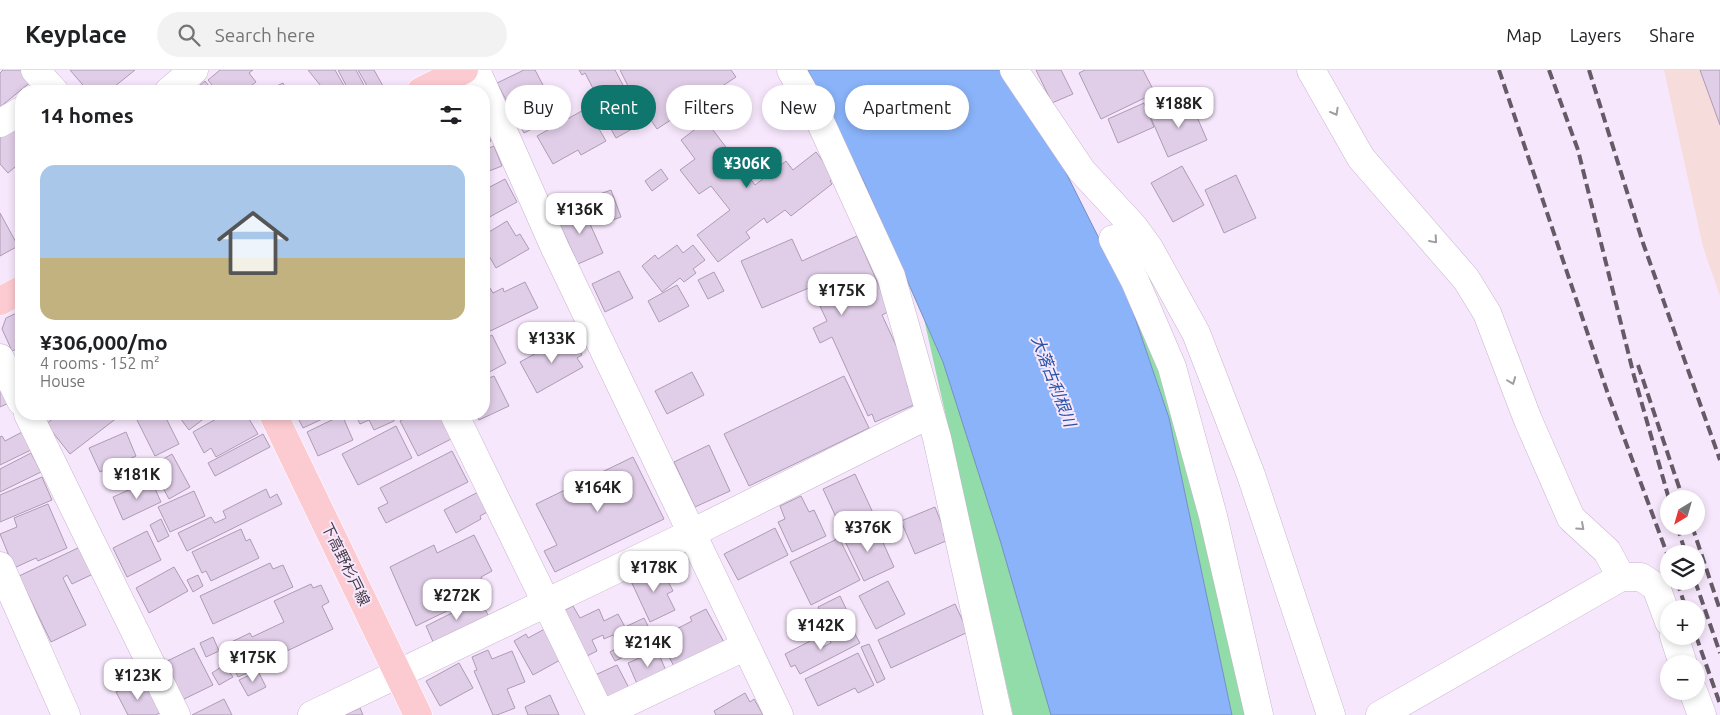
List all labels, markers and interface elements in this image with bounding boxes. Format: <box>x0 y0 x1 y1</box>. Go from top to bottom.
search box <box>157 12 507 57</box>
text: Keyplace <box>25 21 127 48</box>
icon: search <box>175 21 203 49</box>
text: Search here <box>215 24 315 46</box>
text: Map <box>1506 25 1542 45</box>
text: Layers <box>1570 25 1621 45</box>
text: Share <box>1649 25 1695 45</box>
chip: Buy <box>505 85 571 130</box>
chip: Rent <box>581 85 656 130</box>
chip: Filters <box>666 85 752 130</box>
chip: New <box>762 85 835 130</box>
chip: Apartment <box>845 85 969 130</box>
pin: ¥188K <box>1144 87 1214 129</box>
text: ¥188K <box>1156 94 1202 112</box>
icon: filters <box>437 101 465 129</box>
text: 14 homes <box>40 103 134 127</box>
one-way arrow <box>1329 107 1339 116</box>
pin: ¥306K <box>712 146 782 189</box>
text: ¥306K <box>724 154 770 172</box>
pin: ¥136K <box>545 192 615 235</box>
icon: home <box>208 198 298 288</box>
text: ¥136K <box>557 200 603 218</box>
one-way arrow <box>1429 234 1437 243</box>
pin: ¥175K <box>807 274 877 316</box>
text: ¥175K <box>819 281 865 299</box>
pin: ¥133K <box>517 322 587 364</box>
text: ¥133K <box>529 329 575 347</box>
text: ¥306,000/mo <box>40 330 168 354</box>
water label: 大落古利根川 <box>1028 333 1080 431</box>
text: 4 rooms · 152 m² <box>40 354 160 372</box>
text: House <box>40 372 85 390</box>
one-way arrow <box>1506 376 1517 385</box>
pin: ¥181K <box>102 458 172 500</box>
text: ¥181K <box>114 465 160 483</box>
pin: ¥164K <box>563 470 633 513</box>
text: ¥164K <box>575 478 621 496</box>
north arrow <box>1660 490 1705 535</box>
map controls <box>1660 490 1705 700</box>
pin: ¥376K <box>833 510 903 553</box>
text: ¥376K <box>845 518 891 536</box>
street label: 下高野杉戸線 <box>319 520 373 608</box>
one-way arrow <box>1575 521 1584 530</box>
button: layers <box>1660 545 1705 590</box>
pin: ¥178K <box>619 550 689 593</box>
text: ¥178K <box>631 558 677 576</box>
pin: ¥272K <box>422 578 492 621</box>
text: ¥272K <box>434 586 480 604</box>
button: + <box>1660 600 1705 645</box>
pin: ¥142K <box>786 608 856 651</box>
text: ¥142K <box>798 616 844 634</box>
pin: ¥214K <box>613 626 683 668</box>
text: ¥214K <box>625 633 671 651</box>
pin: ¥175K <box>218 640 288 683</box>
text: ¥175K <box>230 648 276 666</box>
button: − <box>1660 655 1705 700</box>
pin: ¥123K <box>103 658 173 701</box>
text: ¥123K <box>115 666 161 684</box>

